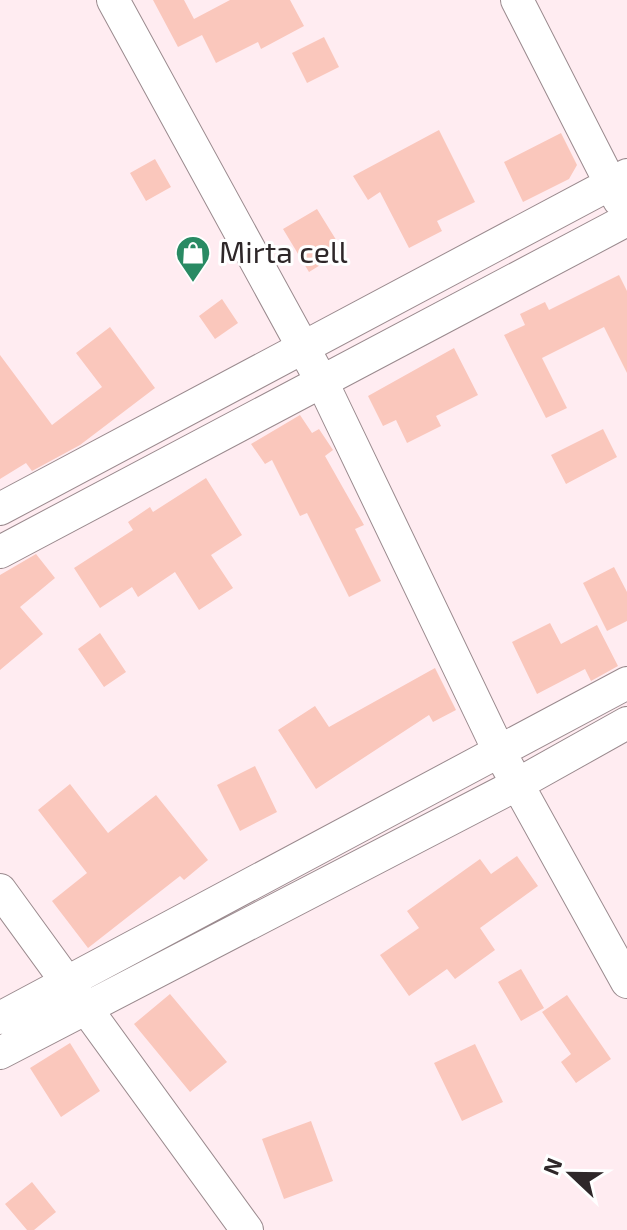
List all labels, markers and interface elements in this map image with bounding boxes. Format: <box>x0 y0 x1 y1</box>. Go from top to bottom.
place label: Mirta cell <box>219 233 348 269</box>
shop icon: Mirta cell <box>174 234 212 284</box>
north arrow <box>531 1134 611 1214</box>
text: N <box>536 1154 567 1178</box>

